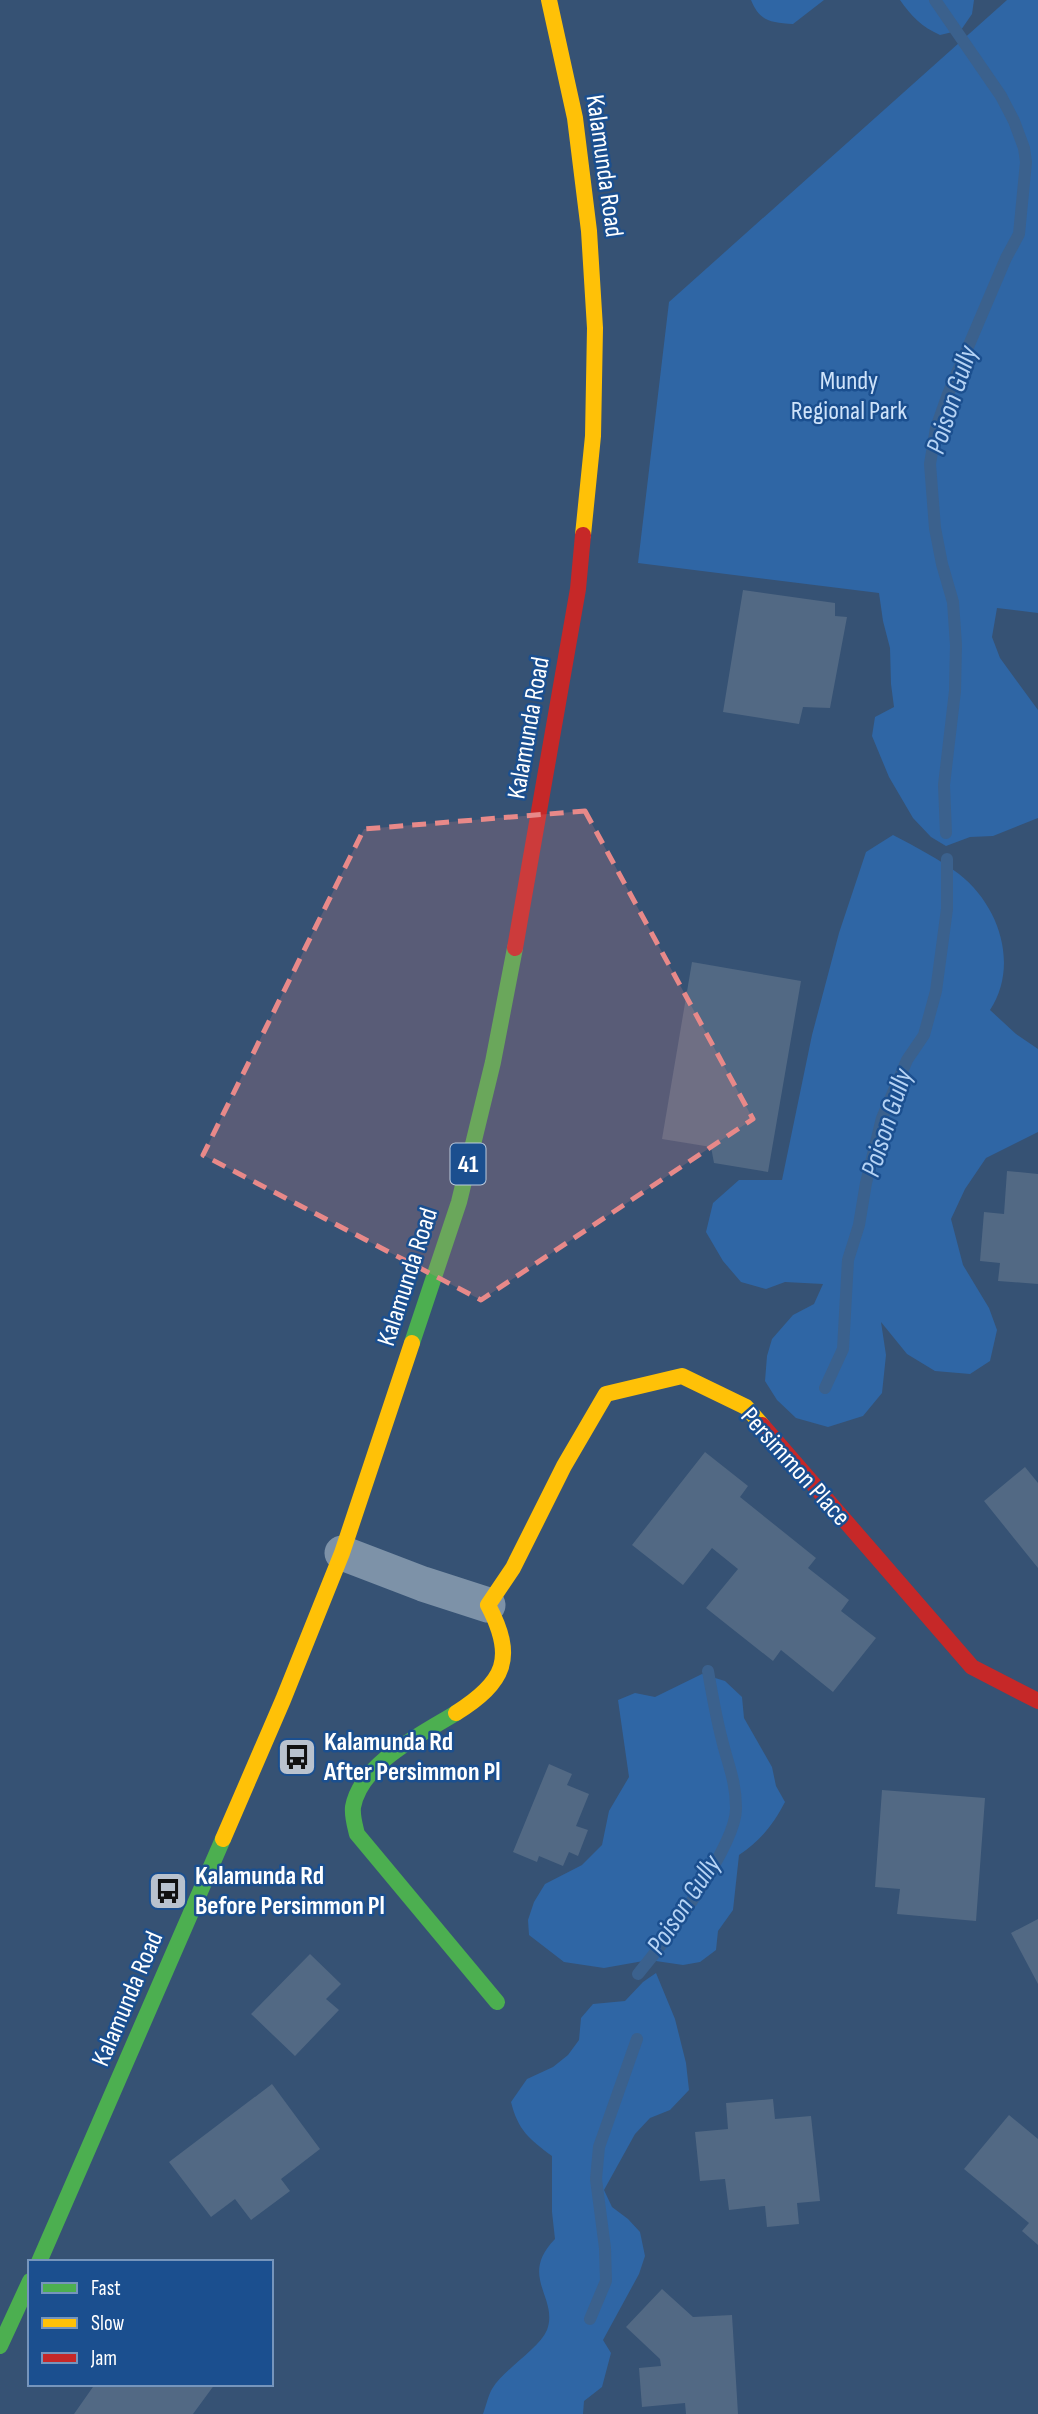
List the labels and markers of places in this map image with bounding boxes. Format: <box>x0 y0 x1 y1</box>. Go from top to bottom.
place label: Kalamunda Rd After Persimmon Pl <box>323 1727 501 1788</box>
bus stop icon: Kalamunda Rd After Persimmon Pl <box>276 1736 318 1778</box>
place label: Kalamunda Rd Before Persimmon Pl <box>195 1861 385 1922</box>
bus stop icon: Kalamunda Rd Before Persimmon Pl <box>147 1870 189 1912</box>

